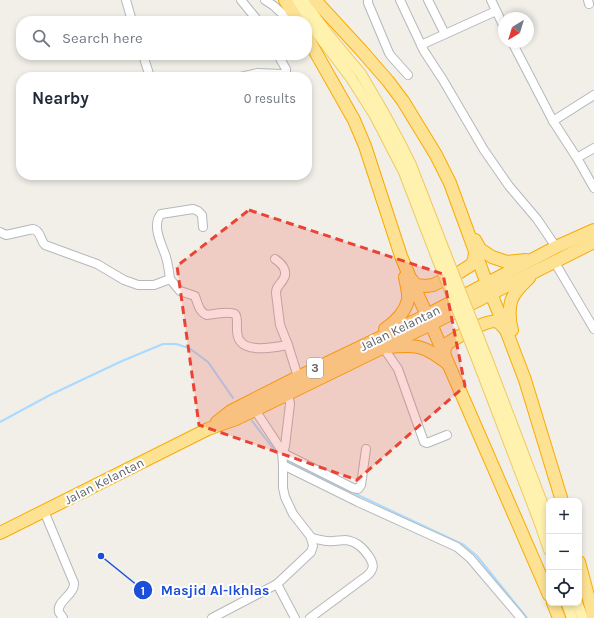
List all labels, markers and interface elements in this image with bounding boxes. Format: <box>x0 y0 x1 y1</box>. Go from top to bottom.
north arrow <box>498 12 534 48</box>
search box <box>16 16 312 60</box>
icon: search <box>30 27 52 49</box>
text: Search here <box>62 29 143 47</box>
text: Nearby <box>32 88 89 108</box>
text: 0 results <box>244 91 296 106</box>
street label: Jalan Kelantan <box>358 302 442 354</box>
road number: 3 <box>307 358 323 378</box>
street label: Jalan Kelantan <box>62 455 146 507</box>
map controls <box>546 498 582 606</box>
button: + <box>546 498 582 534</box>
button: − <box>546 534 582 570</box>
button: locate <box>546 570 582 606</box>
callout: Masjid Al-Ikhlas <box>133 577 278 603</box>
text: Masjid Al-Ikhlas <box>161 582 269 599</box>
text: 1 <box>141 584 145 598</box>

